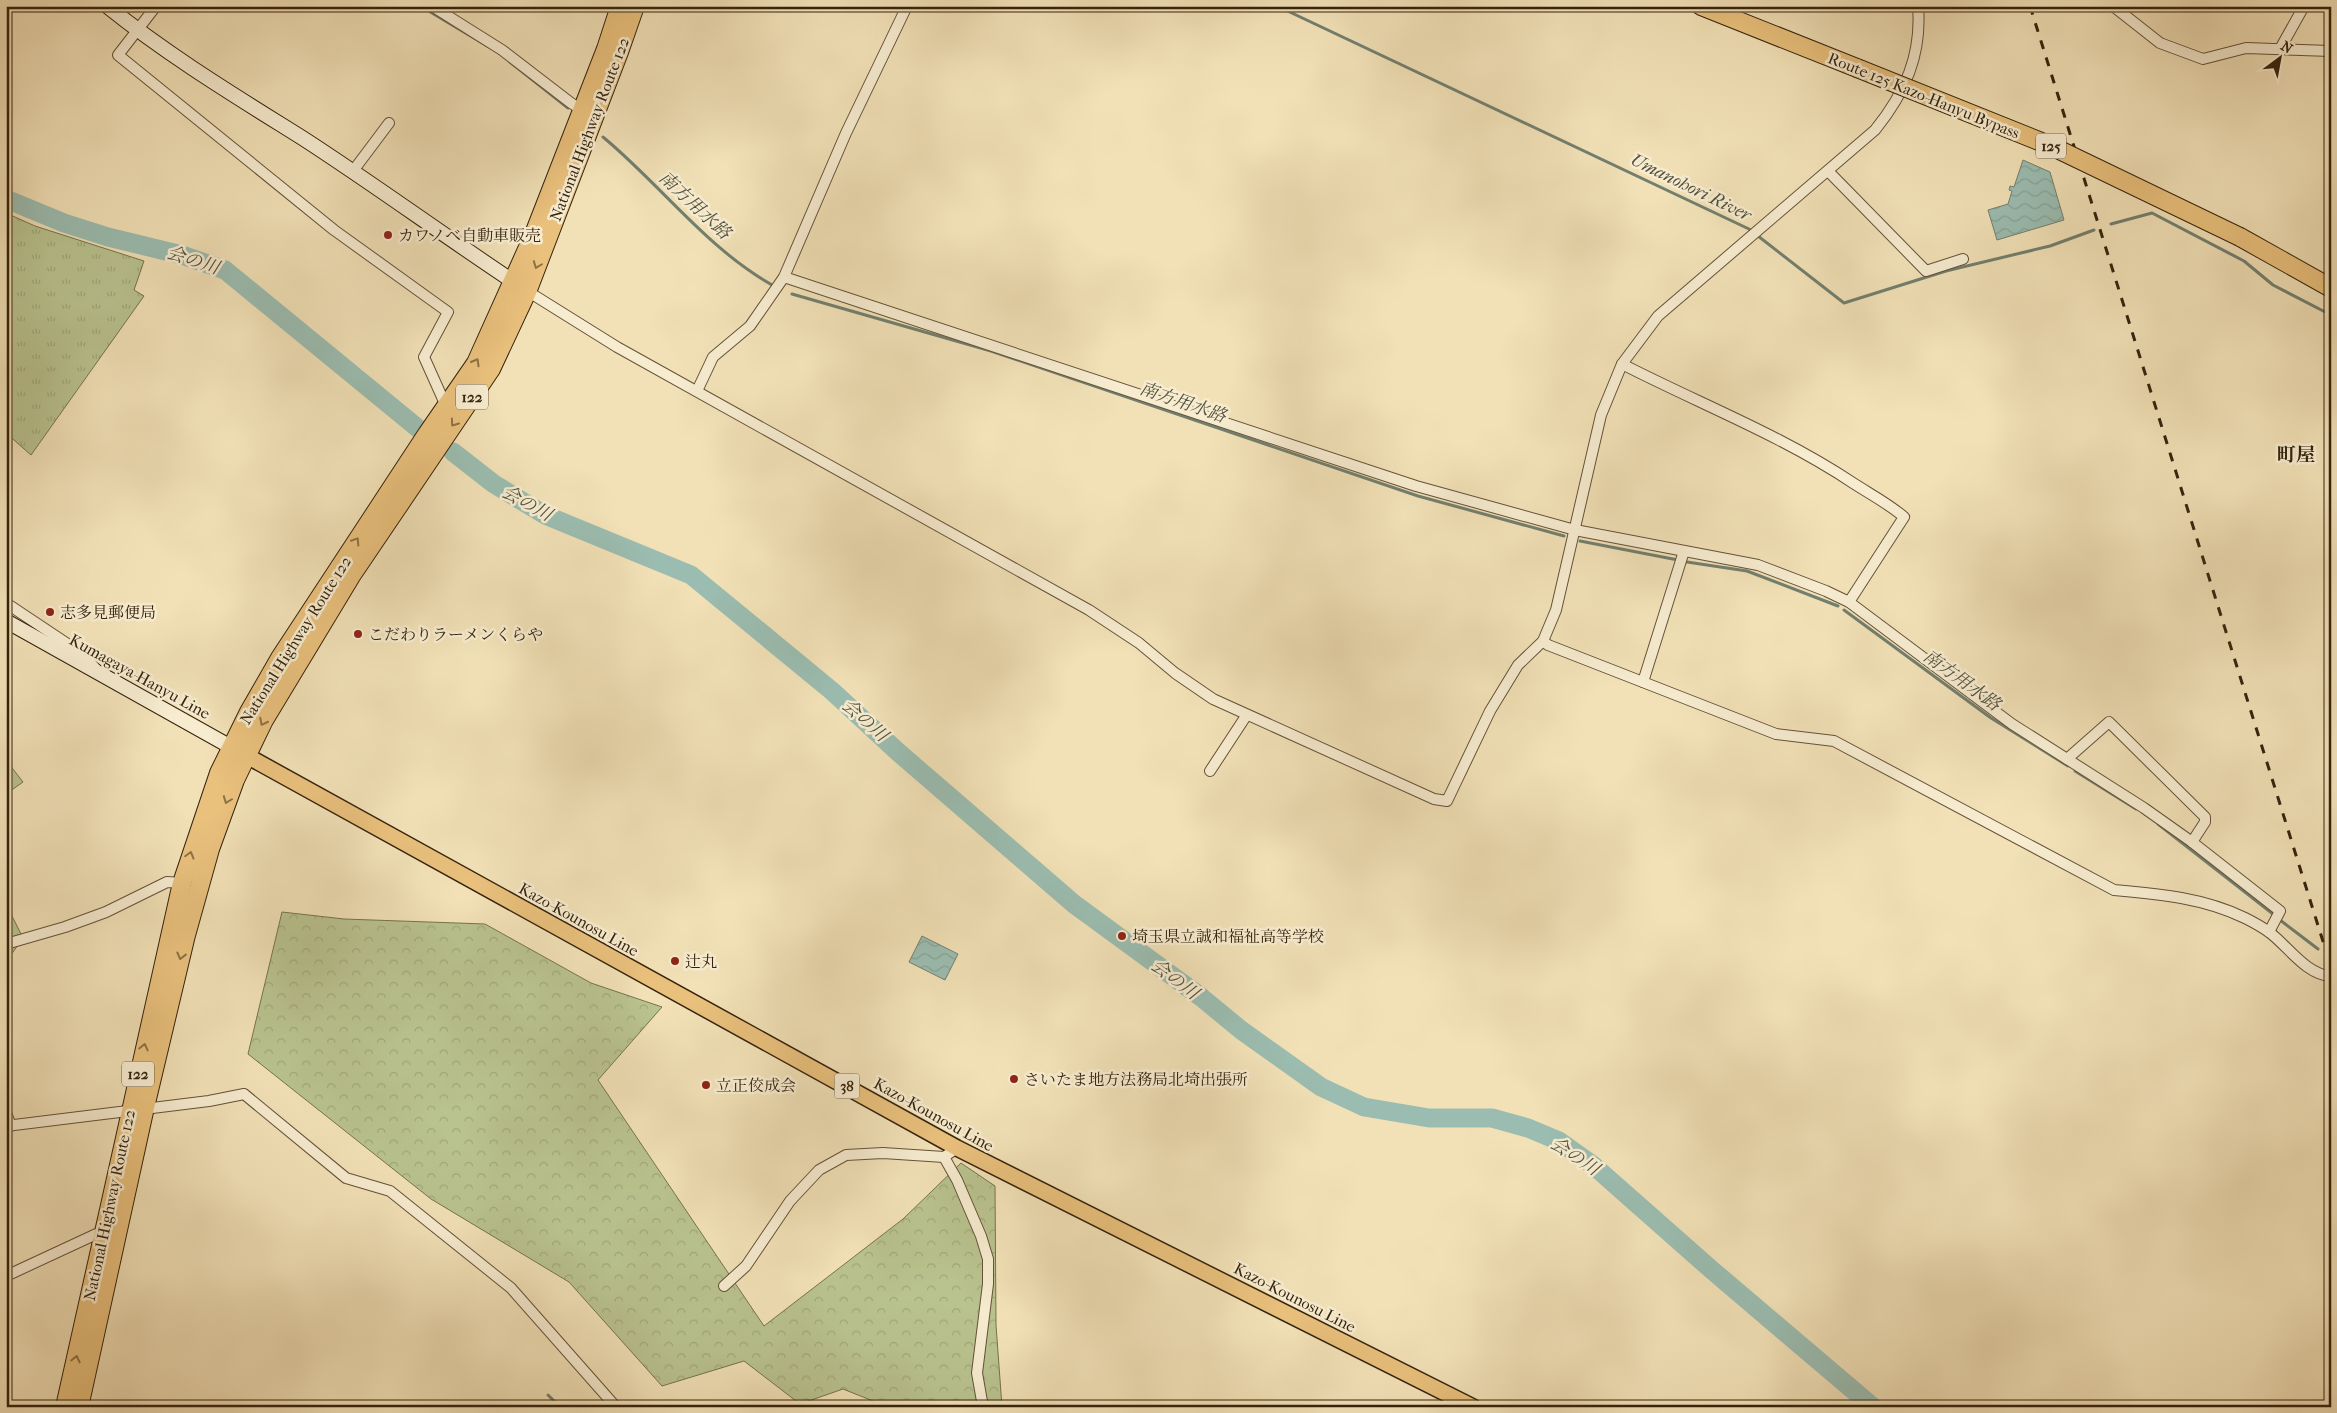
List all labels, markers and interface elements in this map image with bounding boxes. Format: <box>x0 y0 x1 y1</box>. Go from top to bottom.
north arrow <box>2254 32 2304 82</box>
street label: National Highway Route 122 <box>546 35 633 224</box>
text: N <box>2278 37 2296 58</box>
street label: Route 125 Kazo-Hanyu Bypass <box>1825 48 2022 143</box>
road number: 125 <box>2036 134 2066 158</box>
water label: Umanohori River <box>1627 149 1756 227</box>
water label: 南方用水路 <box>655 167 736 245</box>
place label: カワノベ自動車販売 <box>398 226 541 245</box>
marker: カワノベ自動車販売 <box>382 229 394 241</box>
water label: 会の川 <box>164 242 224 279</box>
one-way arrow <box>533 260 543 269</box>
one-way arrow <box>469 359 479 368</box>
water label: 南方用水路 <box>1137 378 1231 428</box>
road number: 122 <box>456 384 488 410</box>
one-way arrow <box>450 418 460 427</box>
district label: 町屋 <box>2277 444 2315 466</box>
water label: 会の川 <box>498 481 557 527</box>
one-way arrow <box>350 537 359 547</box>
street label: National Highway Route 122 <box>236 553 355 728</box>
place label: 志多見郵便局 <box>60 603 156 622</box>
marker: 志多見郵便局 <box>44 606 56 618</box>
place label: こだわりラーメンくらや <box>368 625 543 644</box>
marker: こだわりラーメンくらや <box>352 628 364 640</box>
street label: Kumagaya-Hanyu Line <box>66 630 214 723</box>
water label: 南方用水路 <box>1919 645 2006 717</box>
water label: 会の川 <box>837 695 893 747</box>
one-way arrow <box>259 717 269 726</box>
one-way arrow <box>223 795 233 804</box>
one-way arrow <box>185 851 195 859</box>
street label: Kazo-Kounosu Line <box>515 879 642 960</box>
place label: 埼玉県立誠和福祉高等学校 <box>1132 927 1324 946</box>
marker: 埼玉県立誠和福祉高等学校 <box>1116 930 1128 942</box>
one-way arrow <box>176 951 186 959</box>
place label: 辻丸 <box>685 952 717 971</box>
marker: 辻丸 <box>669 955 681 967</box>
water label: 会の川 <box>1147 955 1204 1005</box>
one-way arrow <box>138 1042 149 1051</box>
road number: 122 <box>122 1062 154 1086</box>
place label: さいたま地方法務局北埼出張所 <box>1024 1070 1248 1089</box>
marker: さいたま地方法務局北埼出張所 <box>1008 1073 1020 1085</box>
road number: 38 <box>834 1074 860 1098</box>
street label: Kazo-Kounosu Line <box>870 1074 997 1155</box>
place label: 立正佼成会 <box>716 1076 796 1095</box>
marker: 立正佼成会 <box>700 1079 712 1091</box>
street label: National Highway Route 122 <box>80 1108 139 1302</box>
water label: 会の川 <box>1546 1133 1605 1181</box>
street label: Kazo-Kounosu Line <box>1231 1259 1359 1336</box>
one-way arrow <box>70 1355 81 1364</box>

